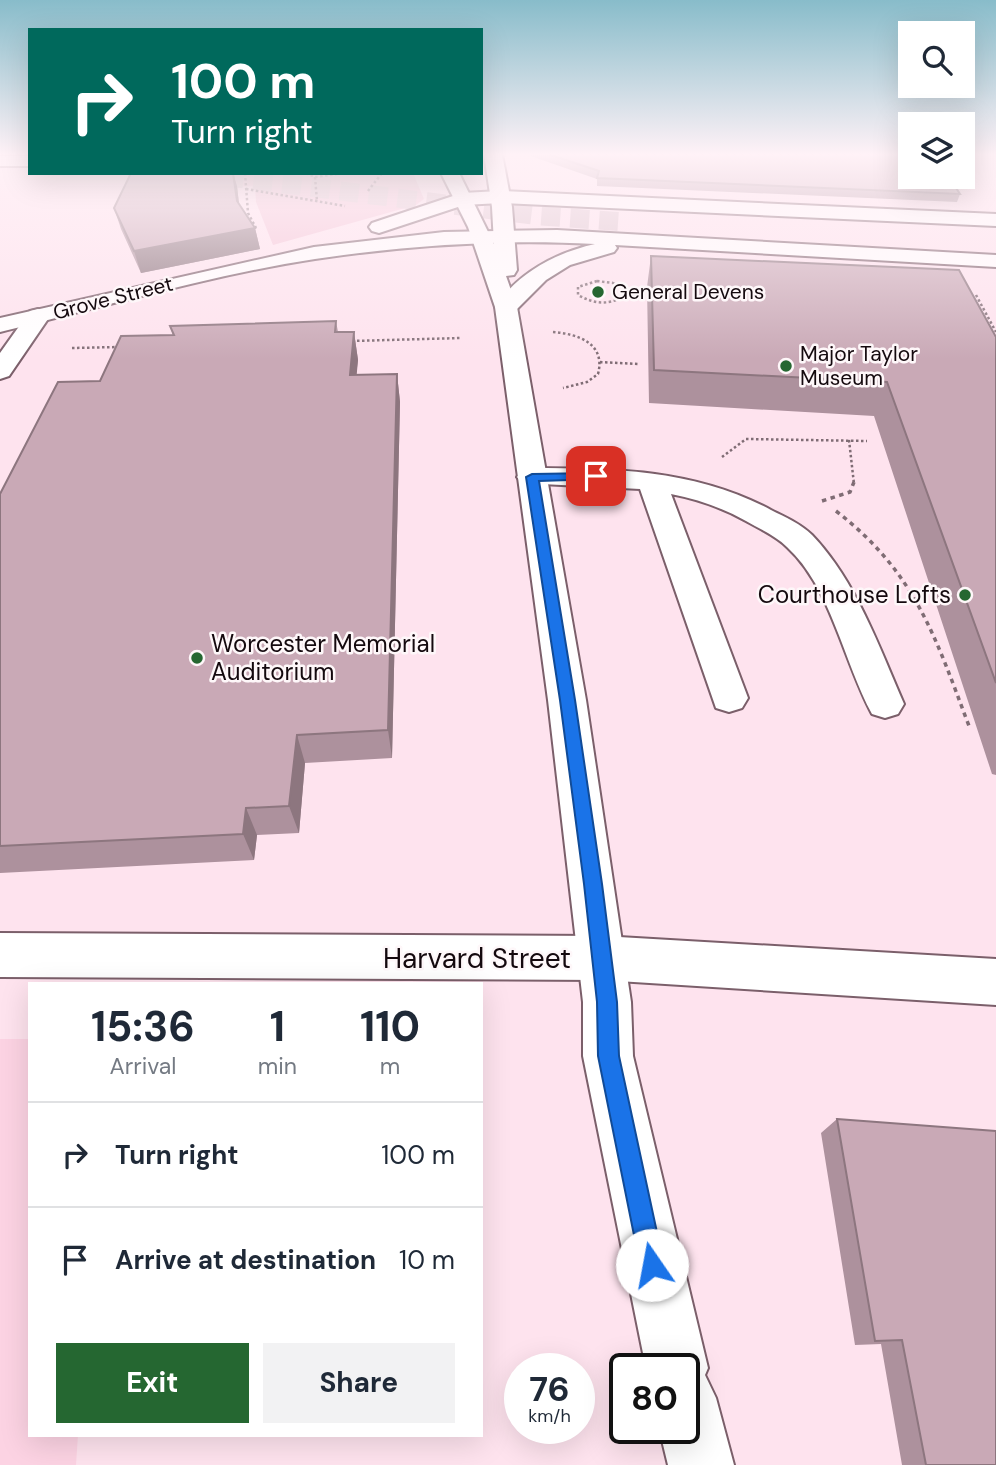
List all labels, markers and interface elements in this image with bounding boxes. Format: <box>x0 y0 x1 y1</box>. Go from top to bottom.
map controls <box>898 21 975 189</box>
button: search <box>898 21 975 98</box>
text: 100 m <box>171 49 315 113</box>
icon: right <box>56 56 147 147</box>
text: Turn right <box>171 111 313 153</box>
button: layers <box>898 112 975 189</box>
street label: Grove Street <box>50 270 176 326</box>
place label: General Devens <box>612 278 764 306</box>
marker: General Devens <box>590 284 606 300</box>
place label: Major Taylor Museum <box>800 340 918 392</box>
marker: Major Taylor Museum <box>778 358 794 374</box>
pin <box>566 446 626 506</box>
icon: arrive <box>577 457 615 495</box>
place label: Courthouse Lofts <box>758 579 951 610</box>
marker: Courthouse Lofts <box>957 587 973 603</box>
place label: Worcester Memorial Auditorium <box>211 628 435 687</box>
marker: Worcester Memorial Auditorium <box>189 650 205 666</box>
street label: Harvard Street <box>383 940 571 977</box>
text: 15:36 <box>91 999 195 1054</box>
text: 1 <box>270 999 285 1054</box>
text: 110 <box>360 999 420 1054</box>
text: Arrival <box>109 1051 176 1081</box>
text: min <box>258 1051 297 1081</box>
text: m <box>380 1051 400 1081</box>
icon: right <box>56 1136 94 1174</box>
text: Turn right <box>115 1138 239 1172</box>
text: 100 m <box>381 1138 455 1172</box>
position arrow <box>615 1228 689 1302</box>
icon: arrive <box>56 1241 94 1279</box>
text: Arrive at destination <box>115 1243 376 1277</box>
text: 10 m <box>399 1243 455 1277</box>
button: Exit <box>56 1343 249 1423</box>
button: Share <box>263 1343 455 1423</box>
speed limit sign: 80 <box>609 1353 700 1444</box>
text: 76 <box>529 1366 570 1412</box>
text: km/h <box>528 1404 571 1428</box>

